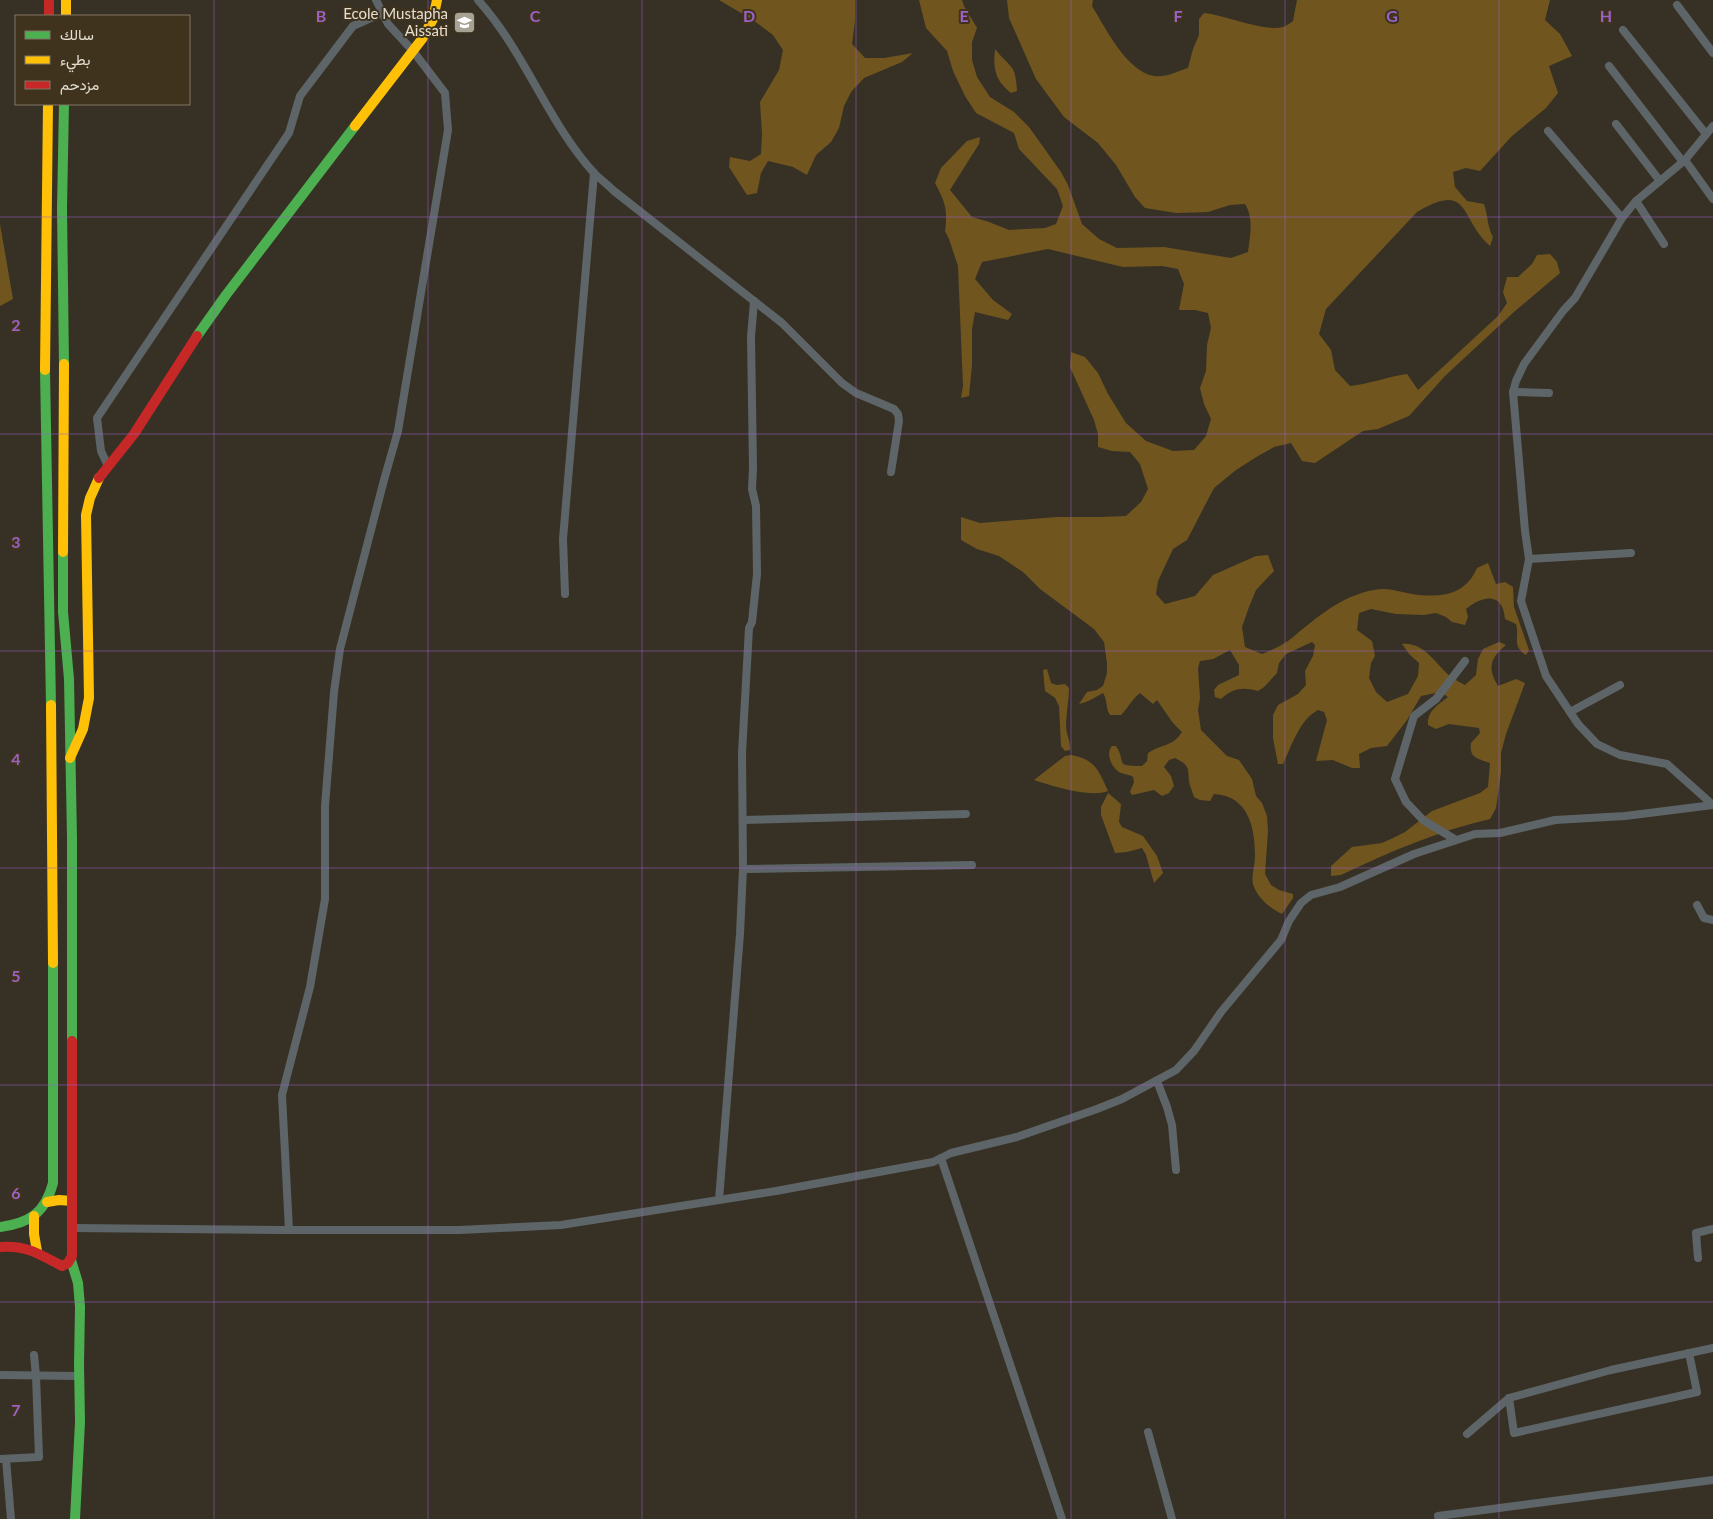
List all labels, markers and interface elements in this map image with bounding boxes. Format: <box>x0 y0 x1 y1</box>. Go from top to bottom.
place label: Ecole Mustapha Aissati <box>343 4 448 39</box>
text: B <box>316 6 326 25</box>
text: C <box>530 6 541 25</box>
text: D <box>743 6 755 25</box>
text: E <box>959 6 969 25</box>
text: F <box>1173 6 1183 25</box>
text: G <box>1386 6 1398 25</box>
text: H <box>1600 6 1612 25</box>
school or university icon: Ecole Mustapha Aissati <box>452 10 476 34</box>
legend <box>15 15 190 105</box>
text: سالك <box>60 25 94 43</box>
text: بطيء <box>60 50 90 73</box>
text: مزدحم <box>60 75 99 95</box>
text: 2 <box>11 315 21 334</box>
text: 3 <box>11 532 21 551</box>
text: 4 <box>11 749 21 768</box>
text: 5 <box>11 966 21 985</box>
text: 6 <box>11 1183 21 1202</box>
text: 7 <box>11 1400 21 1419</box>

